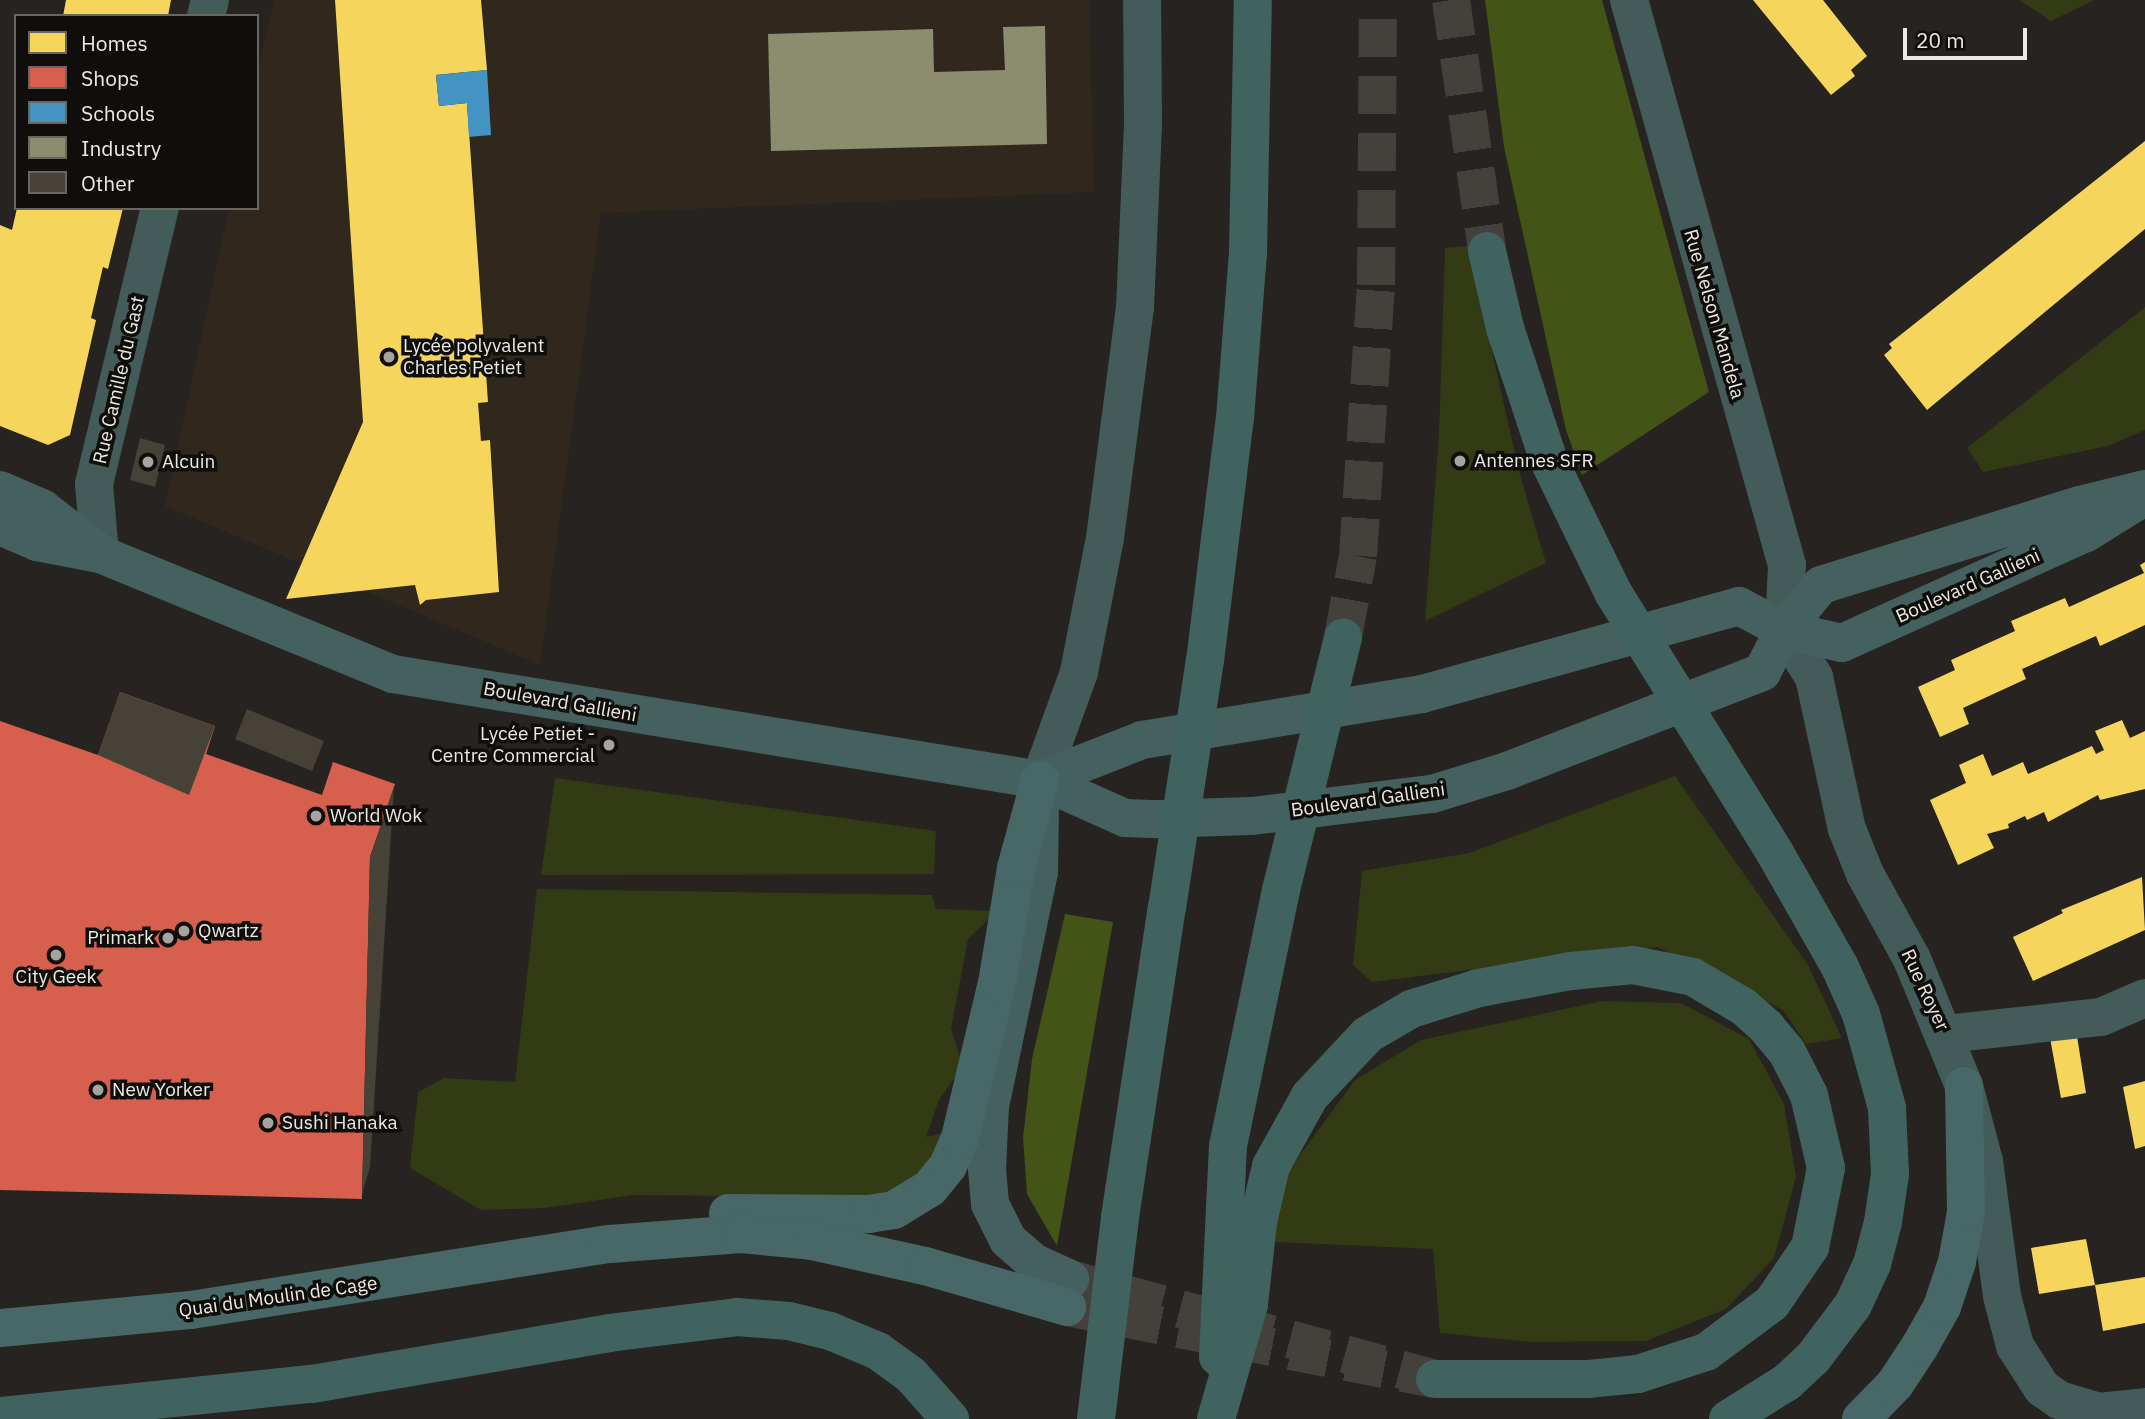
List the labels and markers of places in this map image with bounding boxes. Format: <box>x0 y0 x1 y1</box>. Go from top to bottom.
place label: Lycée polyvalent Charles Petiet <box>403 335 544 379</box>
marker: Lycée polyvalent Charles Petiet <box>381 349 397 365</box>
place label: Antennes SFR <box>1474 450 1594 472</box>
place label: Alcuin <box>162 451 215 473</box>
marker: Antennes SFR <box>1452 453 1468 469</box>
marker: Alcuin <box>140 454 156 470</box>
place label: Lycée Petiet - Centre Commercial <box>431 723 595 767</box>
marker: Lycée Petiet - Centre Commercial <box>601 737 617 753</box>
place label: World Wok <box>330 805 422 827</box>
marker: World Wok <box>308 808 324 824</box>
place label: Qwartz <box>198 920 259 942</box>
marker: Qwartz <box>176 923 192 939</box>
place label: Primark <box>87 927 154 949</box>
marker: Primark <box>160 930 176 946</box>
marker: City Geek <box>48 947 64 963</box>
place label: City Geek <box>15 966 97 988</box>
place label: New Yorker <box>112 1079 210 1101</box>
marker: New Yorker <box>90 1082 106 1098</box>
place label: Sushi Hanaka <box>282 1112 398 1134</box>
marker: Sushi Hanaka <box>260 1115 276 1131</box>

